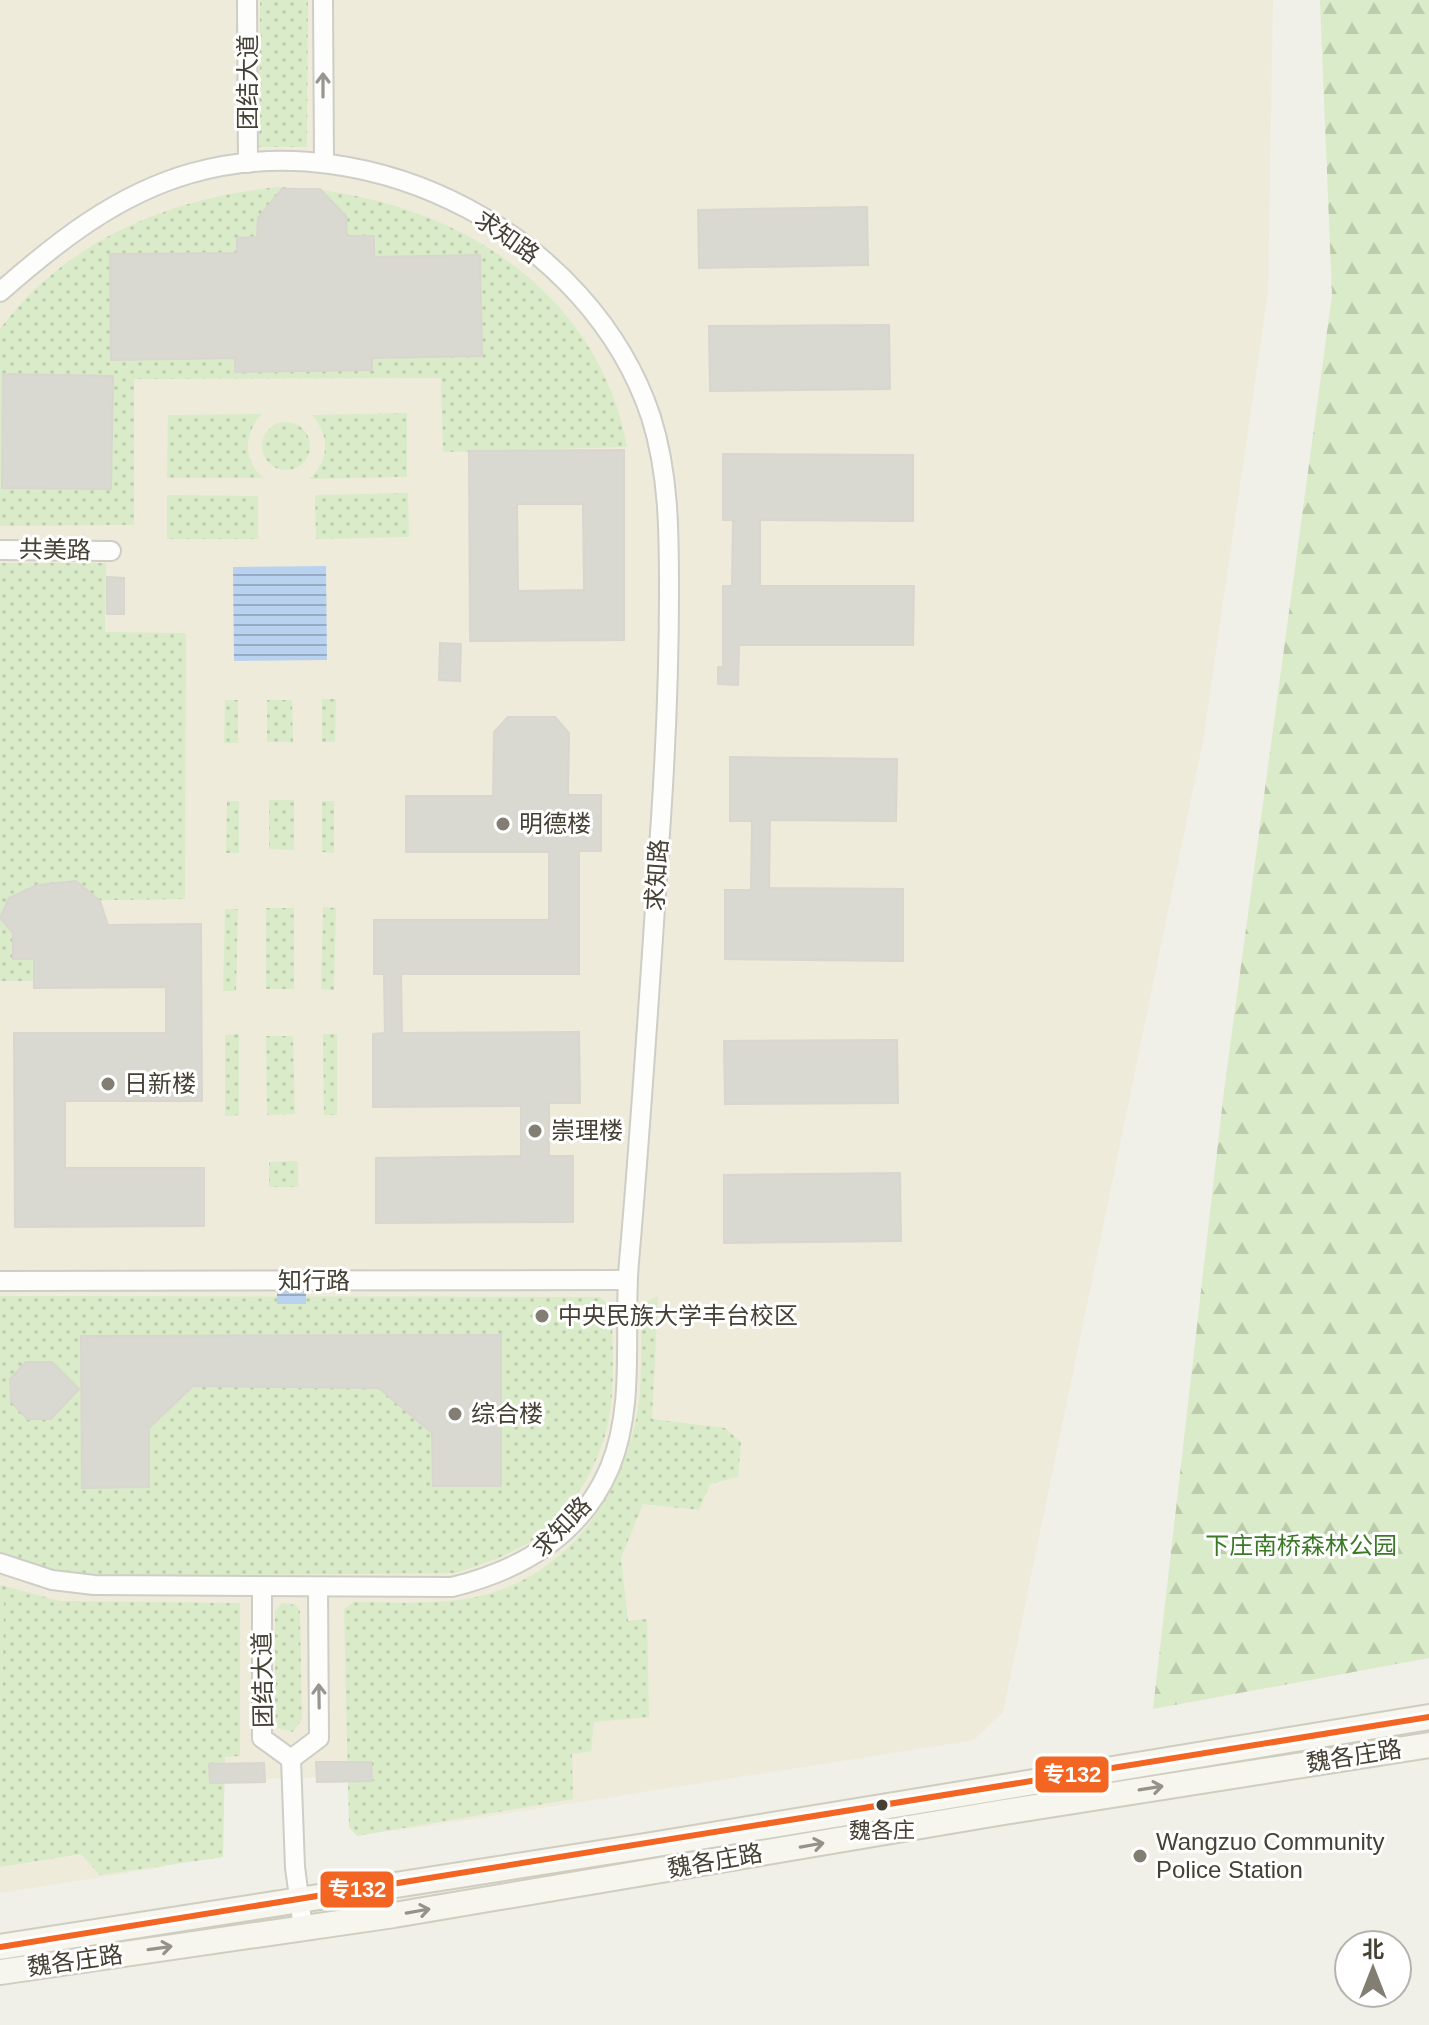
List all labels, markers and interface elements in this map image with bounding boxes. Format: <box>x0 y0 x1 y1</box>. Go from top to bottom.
street label: 团结大道 <box>234 34 261 130</box>
one-way arrow <box>315 72 331 99</box>
street label: 求知路 <box>470 205 545 268</box>
street label: 共美路 <box>19 535 91 564</box>
place label: 明德楼 <box>519 810 591 837</box>
marker: 明德楼 <box>494 815 512 833</box>
street label: 求知路 <box>641 838 672 912</box>
place label: 日新楼 <box>124 1070 196 1097</box>
marker: 日新楼 <box>99 1075 117 1093</box>
place label: 崇理楼 <box>551 1117 623 1144</box>
marker: 崇理楼 <box>526 1122 544 1140</box>
street label: 知行路 <box>278 1267 350 1294</box>
place label: 中央民族大学丰台校区 <box>558 1302 798 1329</box>
marker: 中央民族大学丰台校区 <box>533 1307 551 1325</box>
place label: 综合楼 <box>471 1400 543 1427</box>
marker: 综合楼 <box>446 1405 464 1423</box>
street label: 求知路 <box>527 1491 596 1562</box>
park label: 下庄南桥森林公园 <box>1205 1532 1397 1559</box>
street label: 团结大道 <box>248 1632 277 1728</box>
one-way arrow <box>311 1683 327 1710</box>
street label: 魏各庄路 <box>1304 1735 1403 1776</box>
line badge: 专132 <box>1034 1755 1110 1794</box>
text: 专132 <box>1043 1762 1101 1787</box>
one-way arrow <box>1138 1780 1163 1795</box>
marker: 魏各庄 <box>874 1797 890 1813</box>
place label: 魏各庄 <box>849 1818 915 1843</box>
place label: Wangzuo Community Police Station <box>1156 1828 1385 1883</box>
one-way arrow <box>799 1837 824 1852</box>
street label: 魏各庄路 <box>665 1839 765 1882</box>
marker: Wangzuo Community Police Station <box>1131 1847 1149 1865</box>
line badge: 专132 <box>319 1870 395 1909</box>
text: 专132 <box>328 1877 386 1902</box>
one-way arrow <box>404 1903 430 1918</box>
north arrow <box>1333 1929 1413 2009</box>
text: 北 <box>1362 1937 1384 1962</box>
street label: 魏各庄路 <box>26 1940 124 1981</box>
one-way arrow <box>147 1940 172 1955</box>

